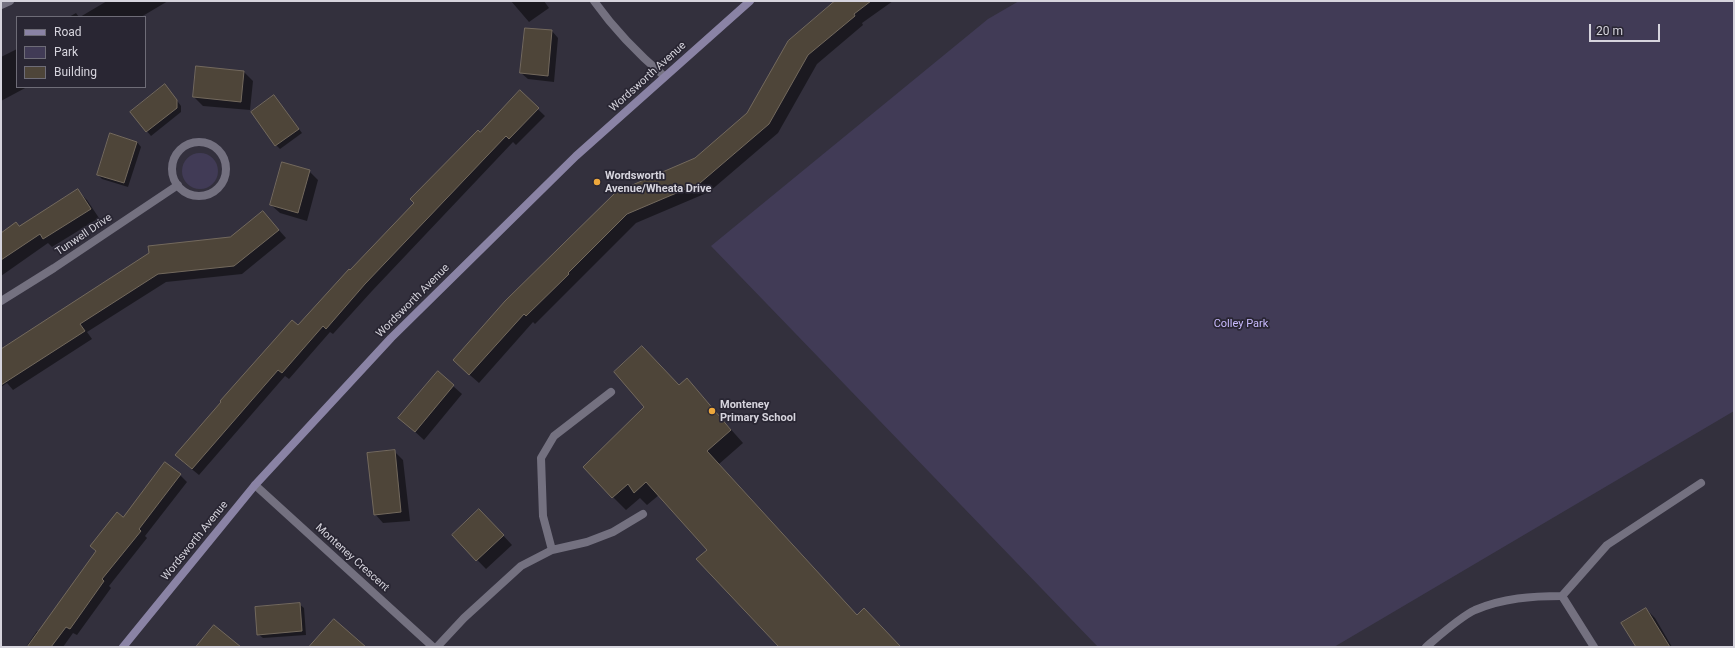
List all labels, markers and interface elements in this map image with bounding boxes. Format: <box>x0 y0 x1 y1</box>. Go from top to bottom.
legend <box>16 16 146 88</box>
scale bar <box>1591 16 1662 42</box>
text: 20 m <box>1596 24 1623 38</box>
text: Road <box>54 25 82 39</box>
street label: Wordsworth Avenue <box>607 39 689 115</box>
text: Park <box>54 45 78 59</box>
text: Building <box>54 65 97 79</box>
place label: Wordsworth Avenue/Wheata Drive <box>605 169 711 195</box>
marker: Wordsworth Avenue/Wheata Drive <box>592 177 602 187</box>
street label: Tunwell Drive <box>53 211 115 259</box>
street label: Wordsworth Avenue <box>374 262 452 340</box>
park label: Colley Park <box>1214 317 1268 331</box>
place label: Monteney Primary School <box>720 398 796 424</box>
marker: Monteney Primary School <box>707 406 717 416</box>
street label: Wordsworth Avenue <box>159 499 231 583</box>
street label: Monteney Crescent <box>312 521 392 595</box>

